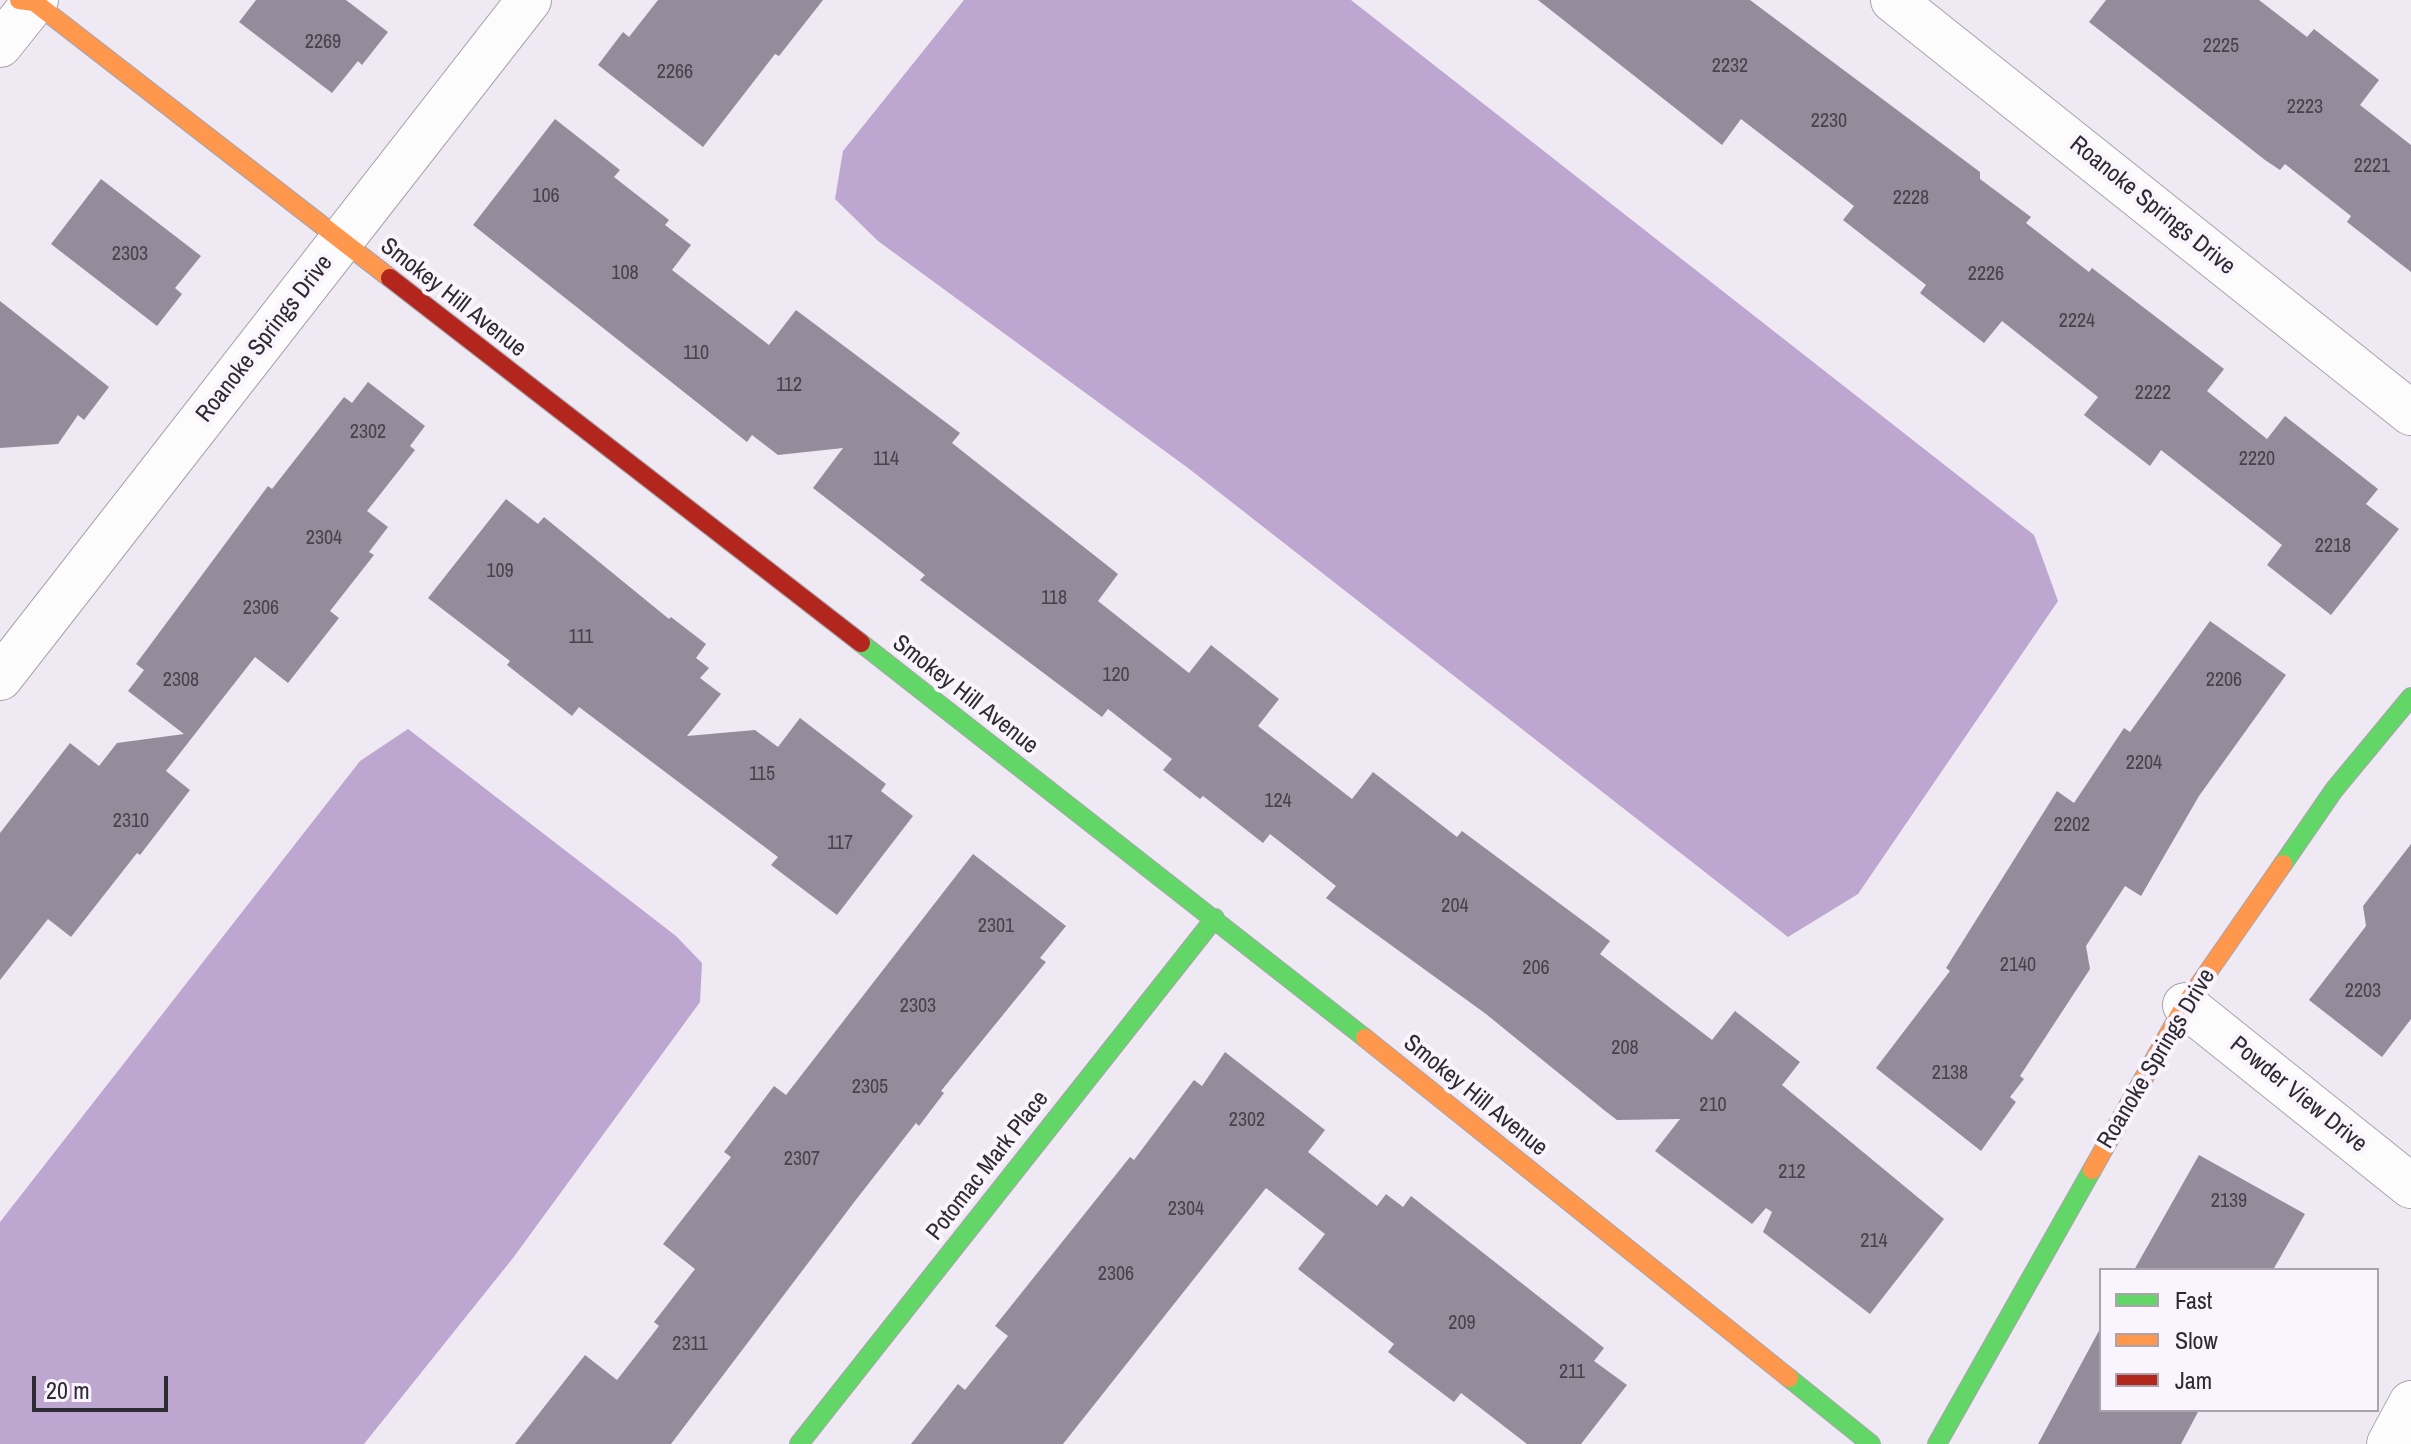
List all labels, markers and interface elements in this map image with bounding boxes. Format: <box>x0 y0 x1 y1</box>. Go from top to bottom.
house number: 2269 <box>305 31 341 55</box>
house number: 2225 <box>2203 35 2239 59</box>
house number: 2232 <box>1712 55 1748 79</box>
house number: 2266 <box>657 61 693 85</box>
house number: 2223 <box>2287 96 2323 120</box>
house number: 2230 <box>1811 110 1847 134</box>
street label: Roanoke Springs Drive <box>2063 130 2241 282</box>
house number: 2221 <box>2354 155 2390 179</box>
house number: 106 <box>532 185 560 209</box>
house number: 2228 <box>1893 187 1929 211</box>
street label: Smokey Hill Avenue <box>374 232 532 364</box>
house number: 2303 <box>112 243 148 267</box>
street label: Roanoke Springs Drive <box>191 250 339 428</box>
house number: 108 <box>611 262 639 286</box>
house number: 2226 <box>1968 263 2004 287</box>
house number: 2224 <box>2059 310 2095 334</box>
house number: 110 <box>683 342 709 366</box>
house number: 112 <box>776 374 802 398</box>
house number: 2222 <box>2135 382 2171 406</box>
house number: 2302 <box>350 421 386 445</box>
house number: 114 <box>873 448 899 472</box>
house number: 2220 <box>2239 448 2275 472</box>
house number: 2304 <box>306 527 342 551</box>
house number: 2218 <box>2315 535 2351 559</box>
house number: 109 <box>486 560 514 584</box>
house number: 118 <box>1041 587 1067 611</box>
house number: 2306 <box>243 597 279 621</box>
house number: 111 <box>569 626 593 650</box>
street label: Smokey Hill Avenue <box>886 629 1044 761</box>
house number: 120 <box>1102 664 1130 688</box>
house number: 2308 <box>163 669 199 693</box>
house number: 2206 <box>2206 669 2242 693</box>
house number: 2204 <box>2126 752 2162 776</box>
house number: 115 <box>749 763 775 787</box>
house number: 124 <box>1264 790 1292 814</box>
house number: 2310 <box>113 810 149 834</box>
house number: 2202 <box>2054 814 2090 838</box>
house number: 117 <box>827 832 853 856</box>
house number: 204 <box>1441 895 1469 919</box>
house number: 2301 <box>978 915 1014 939</box>
house number: 2140 <box>2000 954 2036 978</box>
house number: 206 <box>1522 957 1550 981</box>
street label: Roanoke Springs Drive <box>2092 964 2222 1154</box>
house number: 2203 <box>2345 980 2381 1004</box>
house number: 2303 <box>900 995 936 1019</box>
street label: Smokey Hill Avenue <box>1397 1029 1553 1163</box>
street label: Powder View Drive <box>2224 1031 2372 1159</box>
house number: 208 <box>1611 1037 1639 1061</box>
house number: 2138 <box>1932 1062 1968 1086</box>
house number: 2305 <box>852 1076 888 1100</box>
street label: Potomac Mark Place <box>921 1086 1055 1246</box>
house number: 210 <box>1699 1094 1727 1118</box>
house number: 2302 <box>1229 1109 1265 1133</box>
house number: 2307 <box>784 1148 820 1172</box>
house number: 212 <box>1778 1161 1806 1185</box>
house number: 2139 <box>2211 1190 2247 1214</box>
house number: 2304 <box>1168 1198 1204 1222</box>
house number: 214 <box>1860 1230 1888 1254</box>
house number: 2306 <box>1098 1263 1134 1287</box>
legend <box>2099 1268 2379 1412</box>
text: Fast <box>2175 1284 2212 1316</box>
house number: 209 <box>1448 1312 1476 1336</box>
text: Slow <box>2175 1324 2218 1356</box>
house number: 2311 <box>672 1333 708 1357</box>
scale bar <box>36 1360 172 1410</box>
house number: 211 <box>1559 1361 1585 1385</box>
text: Jam <box>2175 1364 2212 1396</box>
text: 20 m <box>46 1374 90 1406</box>

